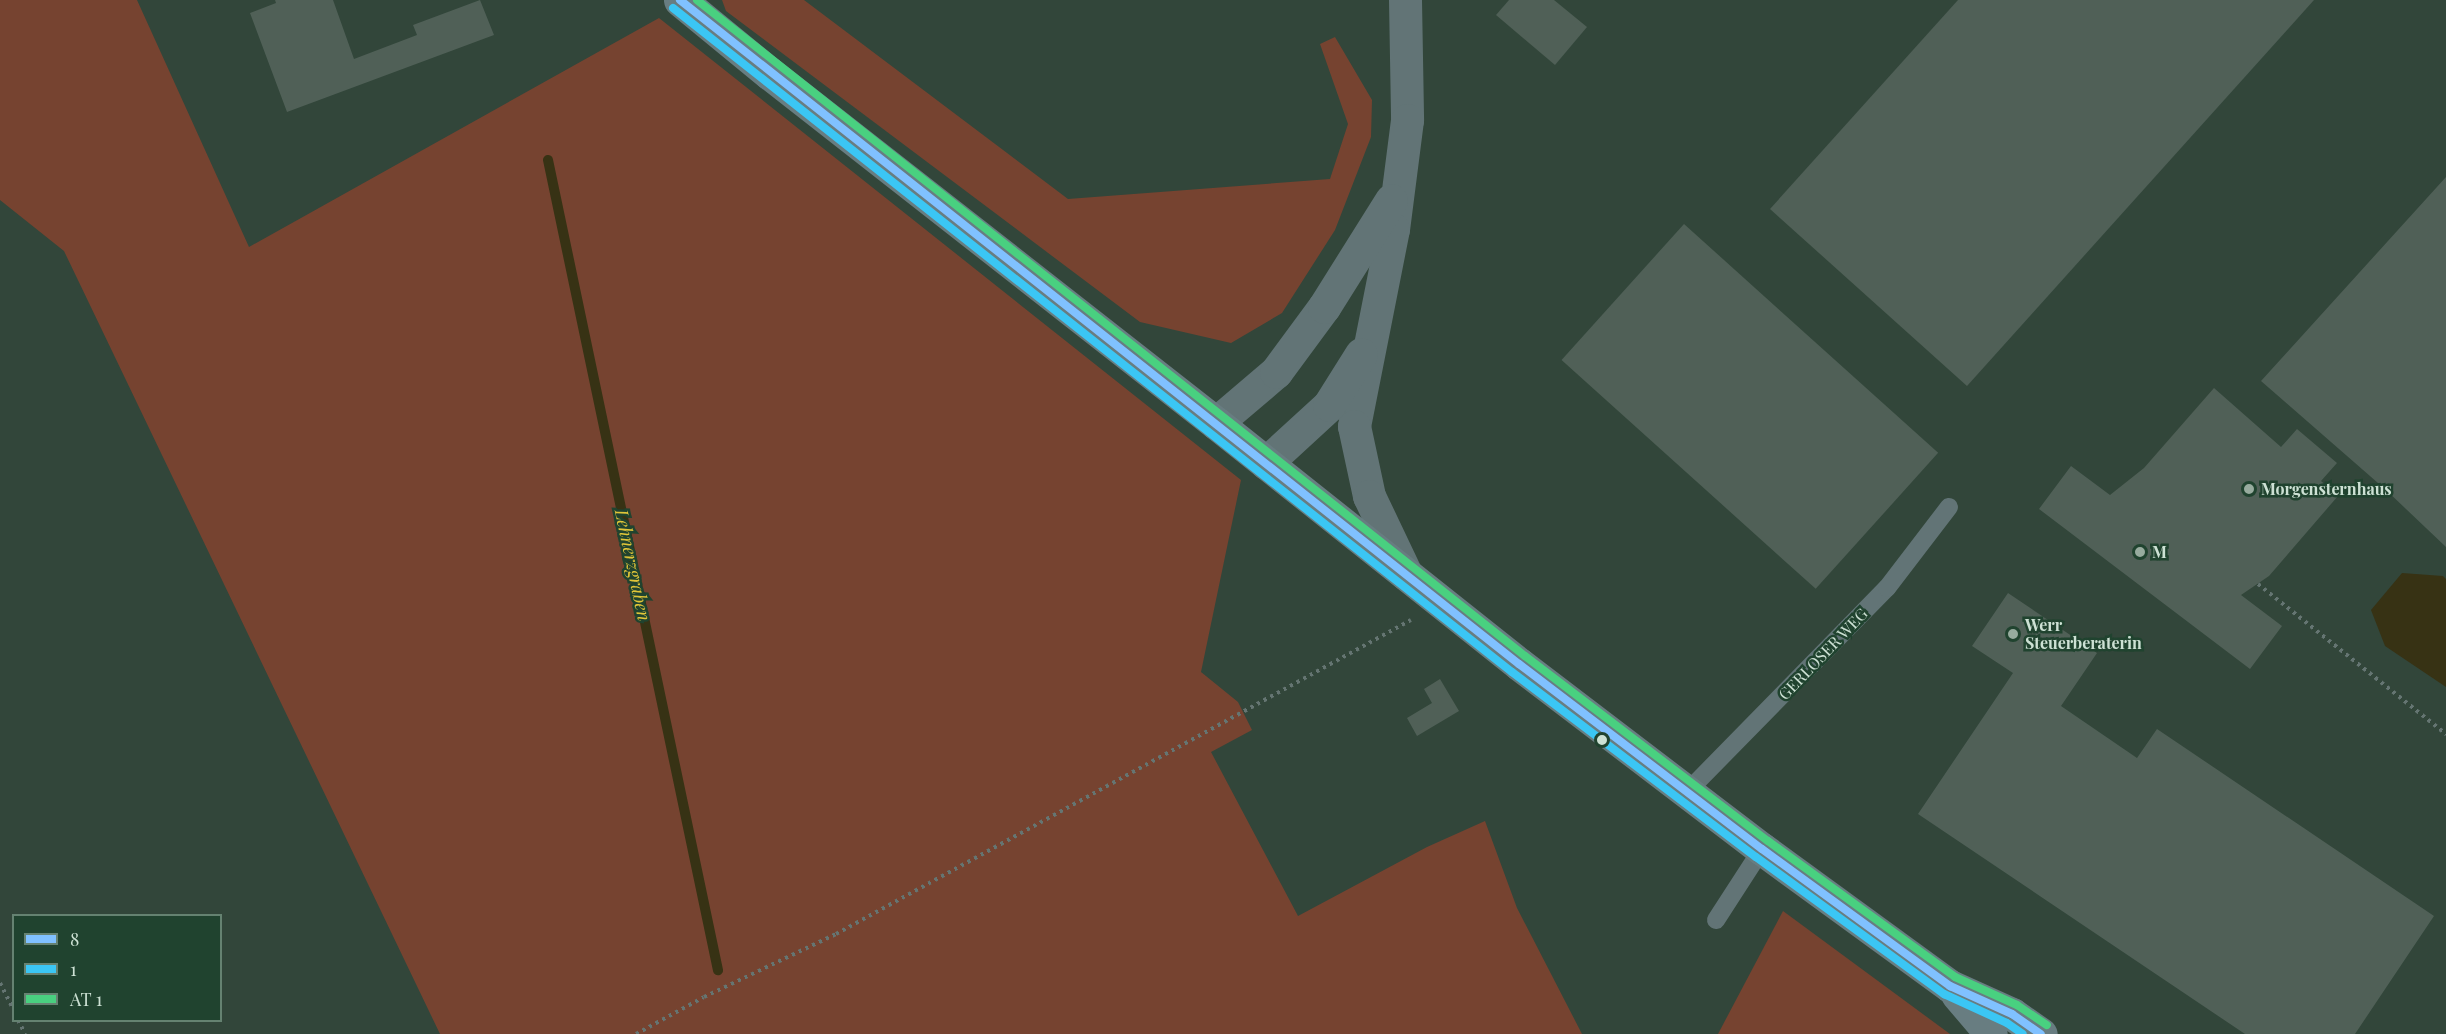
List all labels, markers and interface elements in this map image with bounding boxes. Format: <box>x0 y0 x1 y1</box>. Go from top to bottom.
place label: Morgensternhaus <box>2261 479 2392 499</box>
marker: Morgensternhaus <box>2242 482 2256 496</box>
water label: Lehnerzgraben <box>611 507 655 623</box>
place label: M <box>2152 542 2167 562</box>
marker: M <box>2133 545 2147 559</box>
street label: GERLOSER WEG <box>1774 604 1872 704</box>
place label: Werr Steuerberaterin <box>2025 615 2142 653</box>
marker: Werr Steuerberaterin <box>2006 627 2020 641</box>
unlabelled marker <box>1596 734 1608 746</box>
legend <box>12 914 222 1022</box>
text: 8 <box>70 927 79 951</box>
text: 1 <box>70 957 77 981</box>
text: AT 1 <box>70 987 102 1011</box>

